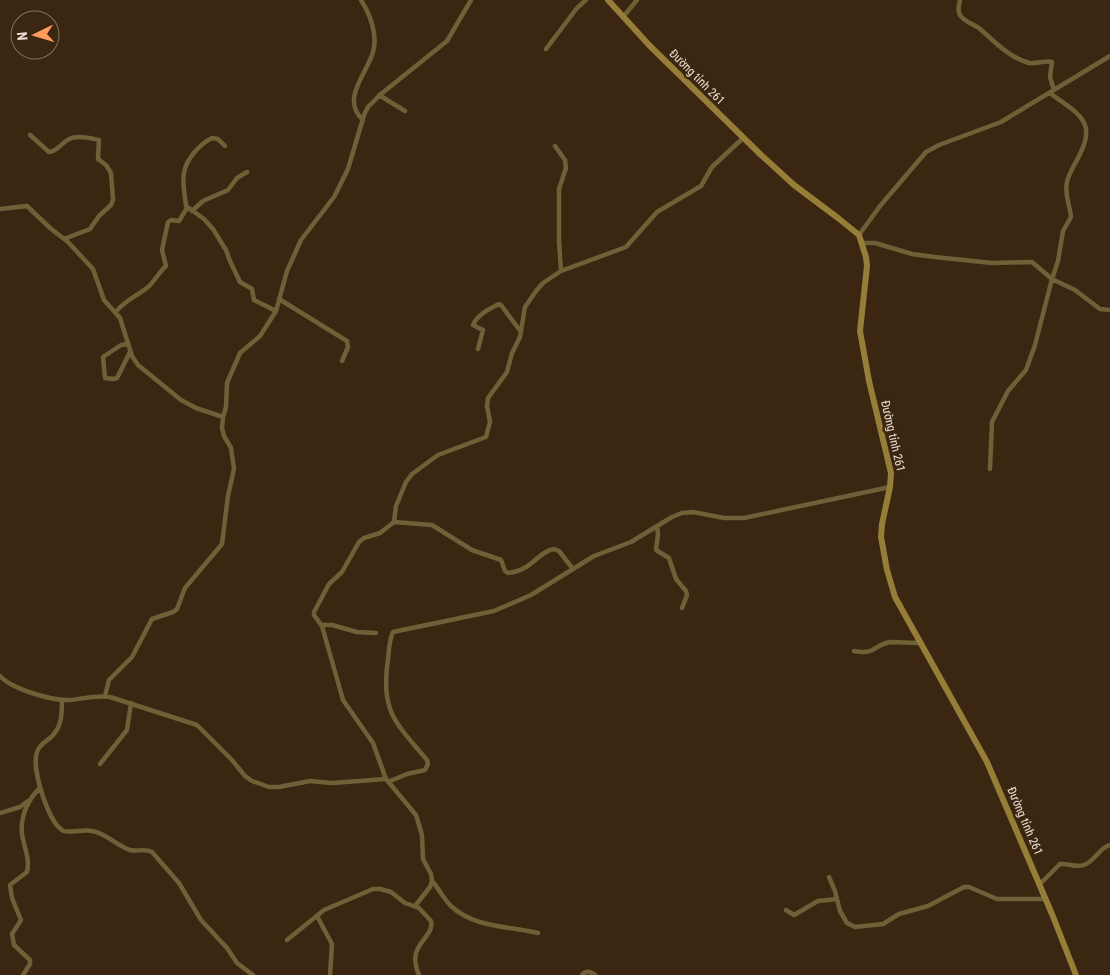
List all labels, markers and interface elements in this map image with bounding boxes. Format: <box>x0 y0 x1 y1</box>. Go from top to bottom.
north arrow <box>10 10 60 60</box>
text: N <box>14 31 30 41</box>
street label: Đường tỉnh 261 <box>666 46 728 108</box>
street label: Đường tỉnh 261 <box>878 399 908 473</box>
street label: Đường tỉnh 261 <box>1004 785 1046 857</box>

